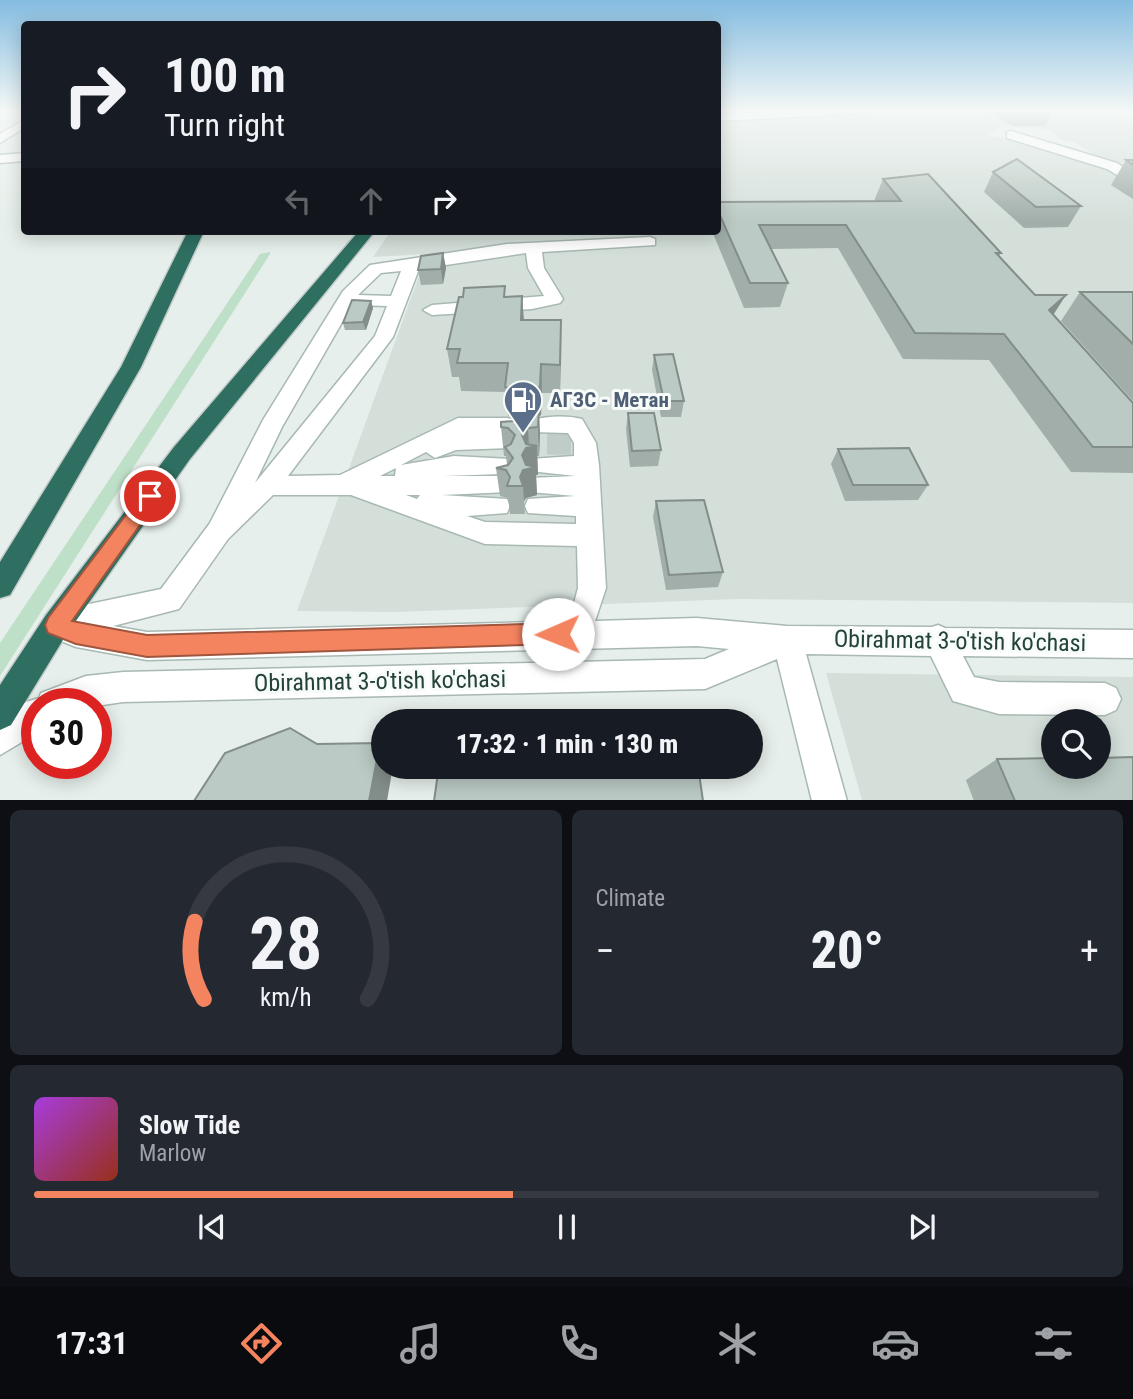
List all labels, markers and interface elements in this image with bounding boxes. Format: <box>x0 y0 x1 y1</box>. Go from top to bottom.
text: 100 m <box>164 47 286 104</box>
icon: right <box>49 49 140 140</box>
text: Turn right <box>164 106 285 144</box>
icon: left <box>279 182 317 220</box>
icon: ahead <box>352 182 390 220</box>
icon: right <box>425 182 463 220</box>
fuel station icon: АГЗС - Метан <box>502 379 544 434</box>
place label: АГЗС - Метан <box>550 388 669 412</box>
pin <box>120 466 180 526</box>
icon: arrive <box>131 477 169 515</box>
position arrow <box>521 597 595 671</box>
street label: Obirahmat 3-o'tish ko'chasi <box>834 625 1086 657</box>
street label: Obirahmat 3-o'tish ko'chasi <box>254 665 506 697</box>
speed limit sign: 30 <box>21 688 112 779</box>
map controls <box>1041 709 1111 779</box>
button: search <box>1041 709 1111 779</box>
text: 17:32 · 1 min · 130 m <box>456 729 678 759</box>
text: Climate <box>596 885 665 912</box>
text: 28 <box>249 901 323 987</box>
text: 20° <box>811 920 884 981</box>
text: − <box>596 929 615 973</box>
text: + <box>1080 929 1099 973</box>
text: km/h <box>260 982 311 1011</box>
text: Slow Tide <box>139 1110 240 1140</box>
text: Marlow <box>139 1140 206 1167</box>
icon: previous <box>193 1208 231 1246</box>
icon: pause <box>548 1208 586 1246</box>
icon: next <box>903 1208 941 1246</box>
icon: directions <box>237 1319 286 1368</box>
icon: music <box>396 1319 445 1368</box>
icon: phone <box>554 1319 603 1368</box>
icon: climate <box>713 1319 762 1368</box>
icon: car <box>871 1319 920 1368</box>
icon: filters <box>1029 1319 1078 1368</box>
text: 17:31 <box>55 1324 128 1362</box>

